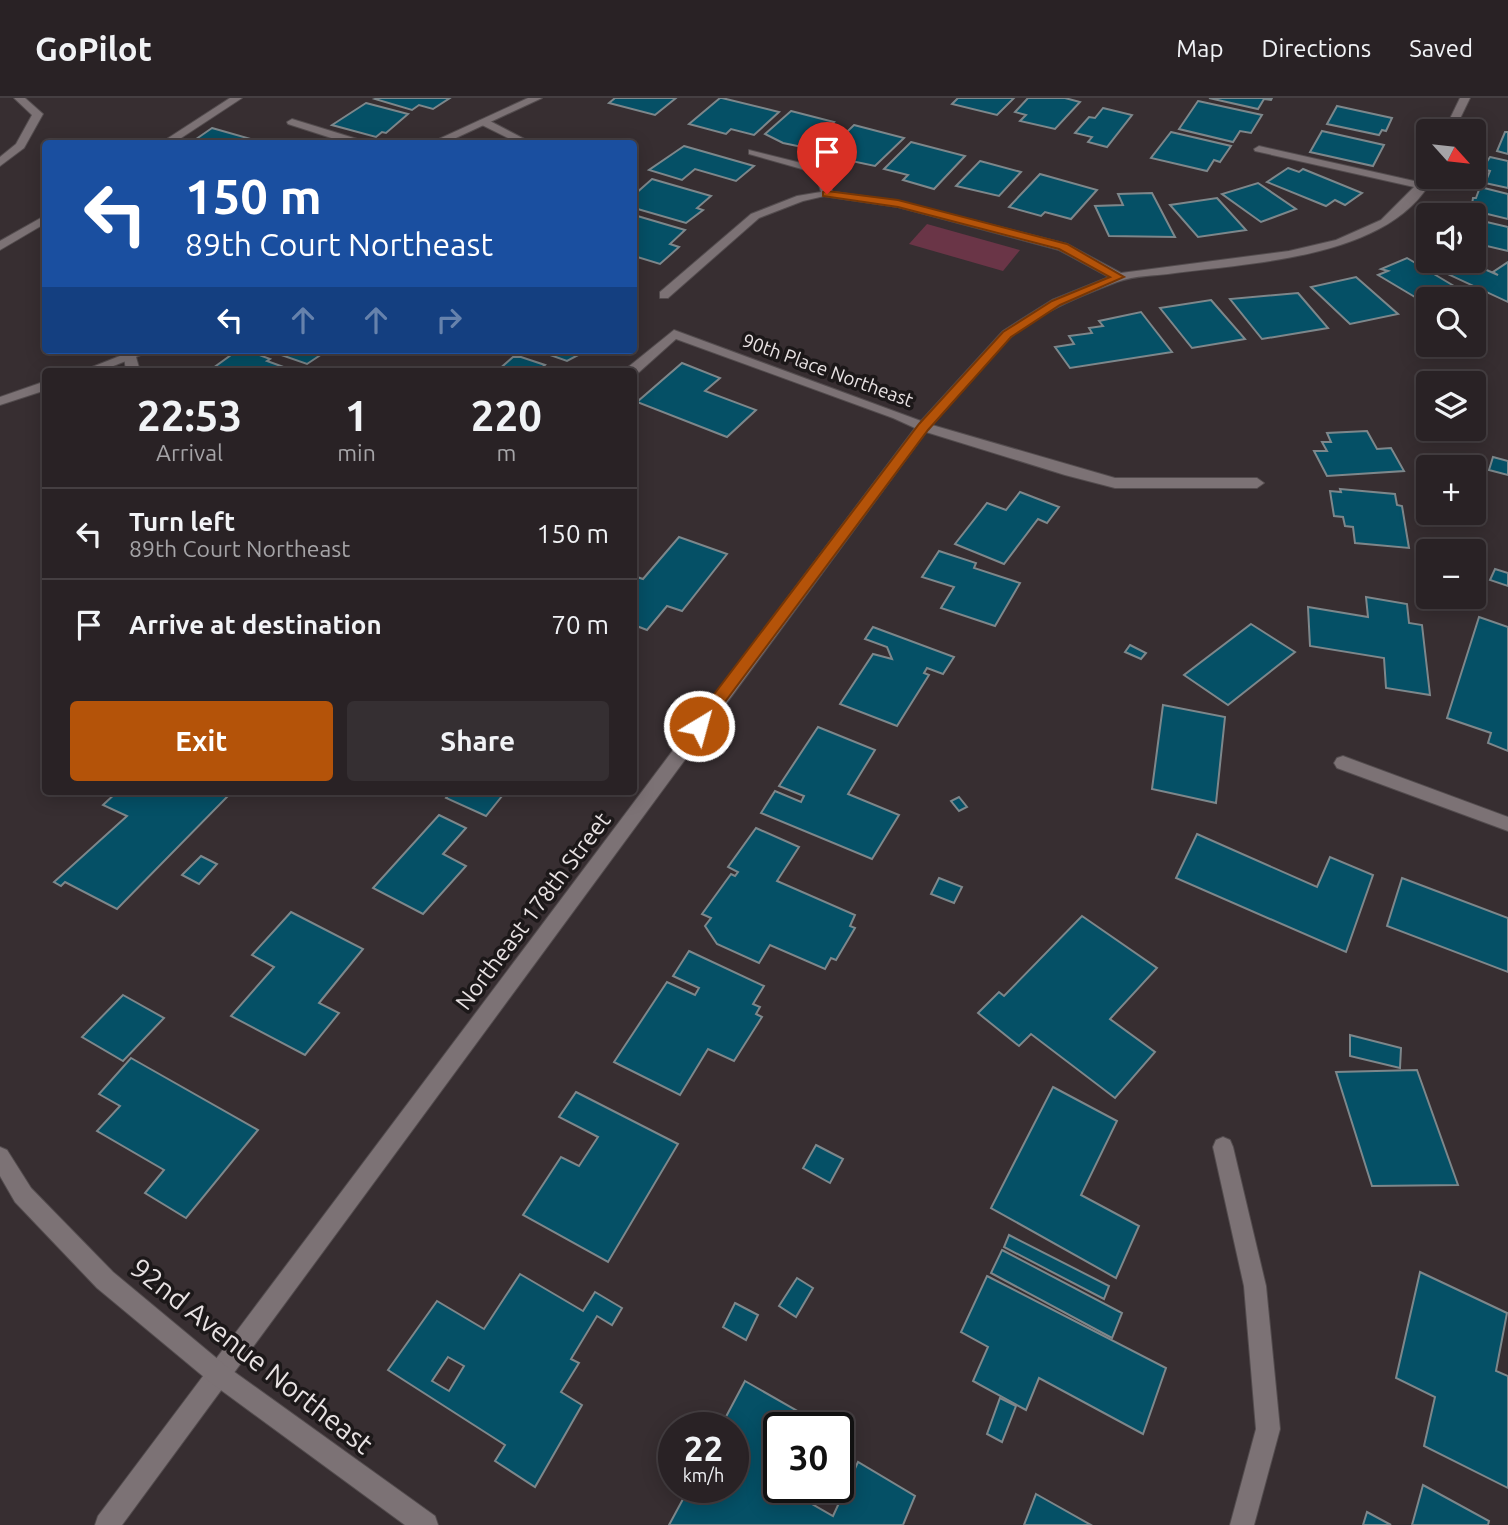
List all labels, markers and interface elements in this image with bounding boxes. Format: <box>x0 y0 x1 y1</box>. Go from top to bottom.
text: GoPilot <box>35 30 152 67</box>
text: Map <box>1176 35 1223 62</box>
text: Directions <box>1261 35 1371 62</box>
text: Saved <box>1409 35 1473 62</box>
north arrow <box>1416 119 1486 189</box>
map controls <box>1416 119 1486 609</box>
pin <box>797 122 857 194</box>
icon: arrive <box>808 133 846 171</box>
icon: left <box>70 168 161 259</box>
text: 150 m <box>185 168 322 223</box>
button: sound <box>1416 203 1486 273</box>
text: 89th Court Northeast <box>185 226 493 262</box>
button: search <box>1416 287 1486 357</box>
icon: left <box>211 301 249 339</box>
icon: ahead <box>284 301 322 339</box>
icon: ahead <box>357 301 395 339</box>
icon: right <box>430 301 468 339</box>
street label: 90th Place Northeast <box>740 329 917 411</box>
button: layers <box>1416 371 1486 441</box>
text: 22:53 <box>137 392 242 439</box>
text: 1 <box>345 392 368 439</box>
text: 220 <box>471 392 542 439</box>
text: Arrival <box>156 440 223 465</box>
text: min <box>337 440 376 465</box>
text: m <box>496 440 516 465</box>
button: + <box>1416 455 1486 525</box>
text: Turn left <box>129 507 235 536</box>
icon: left <box>70 515 108 553</box>
text: 150 m <box>537 519 609 548</box>
text: 89th Court Northeast <box>129 536 350 561</box>
button: − <box>1416 539 1486 609</box>
icon: arrive <box>70 606 108 644</box>
text: Arrive at destination <box>129 610 382 639</box>
text: 70 m <box>551 610 609 639</box>
position arrow <box>662 689 736 763</box>
button: Exit <box>70 701 333 781</box>
button: Share <box>347 701 609 781</box>
street label: Northeast 178th Street <box>450 807 615 1014</box>
street label: 92nd Avenue Northeast <box>125 1252 379 1460</box>
speed limit sign: 30 <box>763 1412 854 1503</box>
text: 22 <box>684 1428 723 1468</box>
text: km/h <box>683 1465 724 1485</box>

